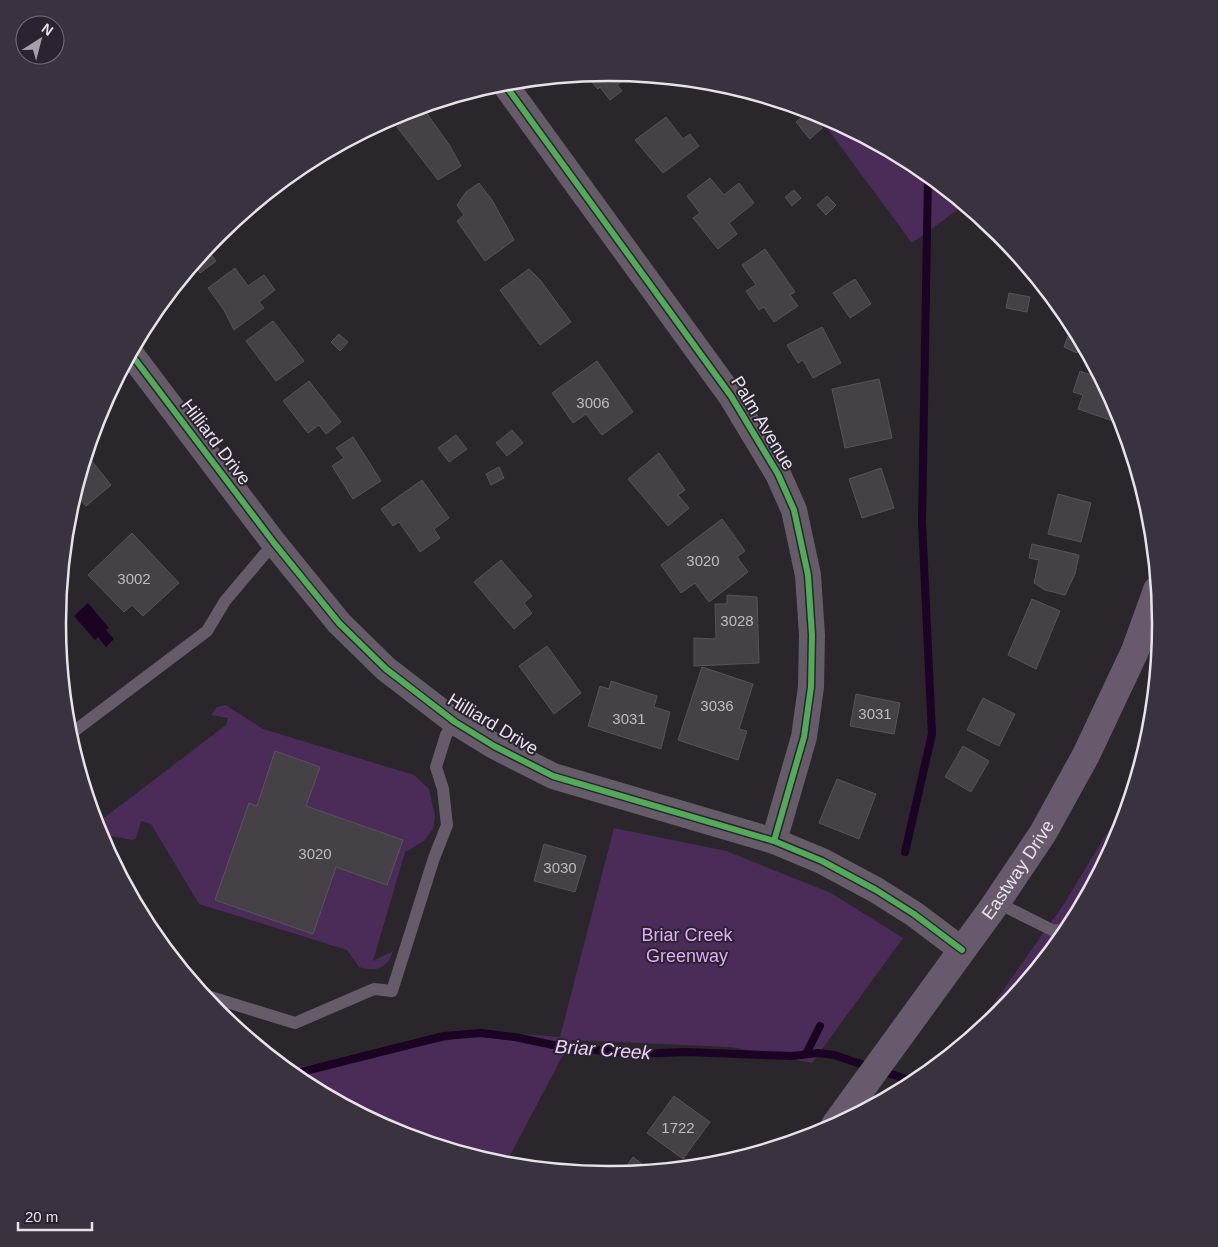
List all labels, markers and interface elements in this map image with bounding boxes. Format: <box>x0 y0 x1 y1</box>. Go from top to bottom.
north arrow <box>15 15 65 65</box>
text: N <box>39 20 56 39</box>
street label: Palm Avenue <box>727 373 799 473</box>
house number: 3006 <box>576 394 610 411</box>
street label: Hilliard Drive <box>177 395 255 489</box>
house number: 3020 <box>686 552 720 569</box>
house number: 3002 <box>117 570 151 587</box>
house number: 3028 <box>720 612 754 629</box>
street label: Hilliard Drive <box>444 689 542 759</box>
house number: 3036 <box>700 697 734 714</box>
house number: 3031 <box>858 705 892 722</box>
house number: 3031 <box>612 710 646 727</box>
street label: Eastway Drive <box>978 817 1058 923</box>
house number: 3020 <box>298 845 332 862</box>
house number: 3030 <box>543 859 577 876</box>
park label: Briar Creek Greenway <box>641 925 734 966</box>
water label: Briar Creek <box>554 1036 653 1063</box>
house number: 1722 <box>661 1119 695 1136</box>
scale bar <box>18 1200 91 1232</box>
text: 20 m <box>25 1208 58 1225</box>

